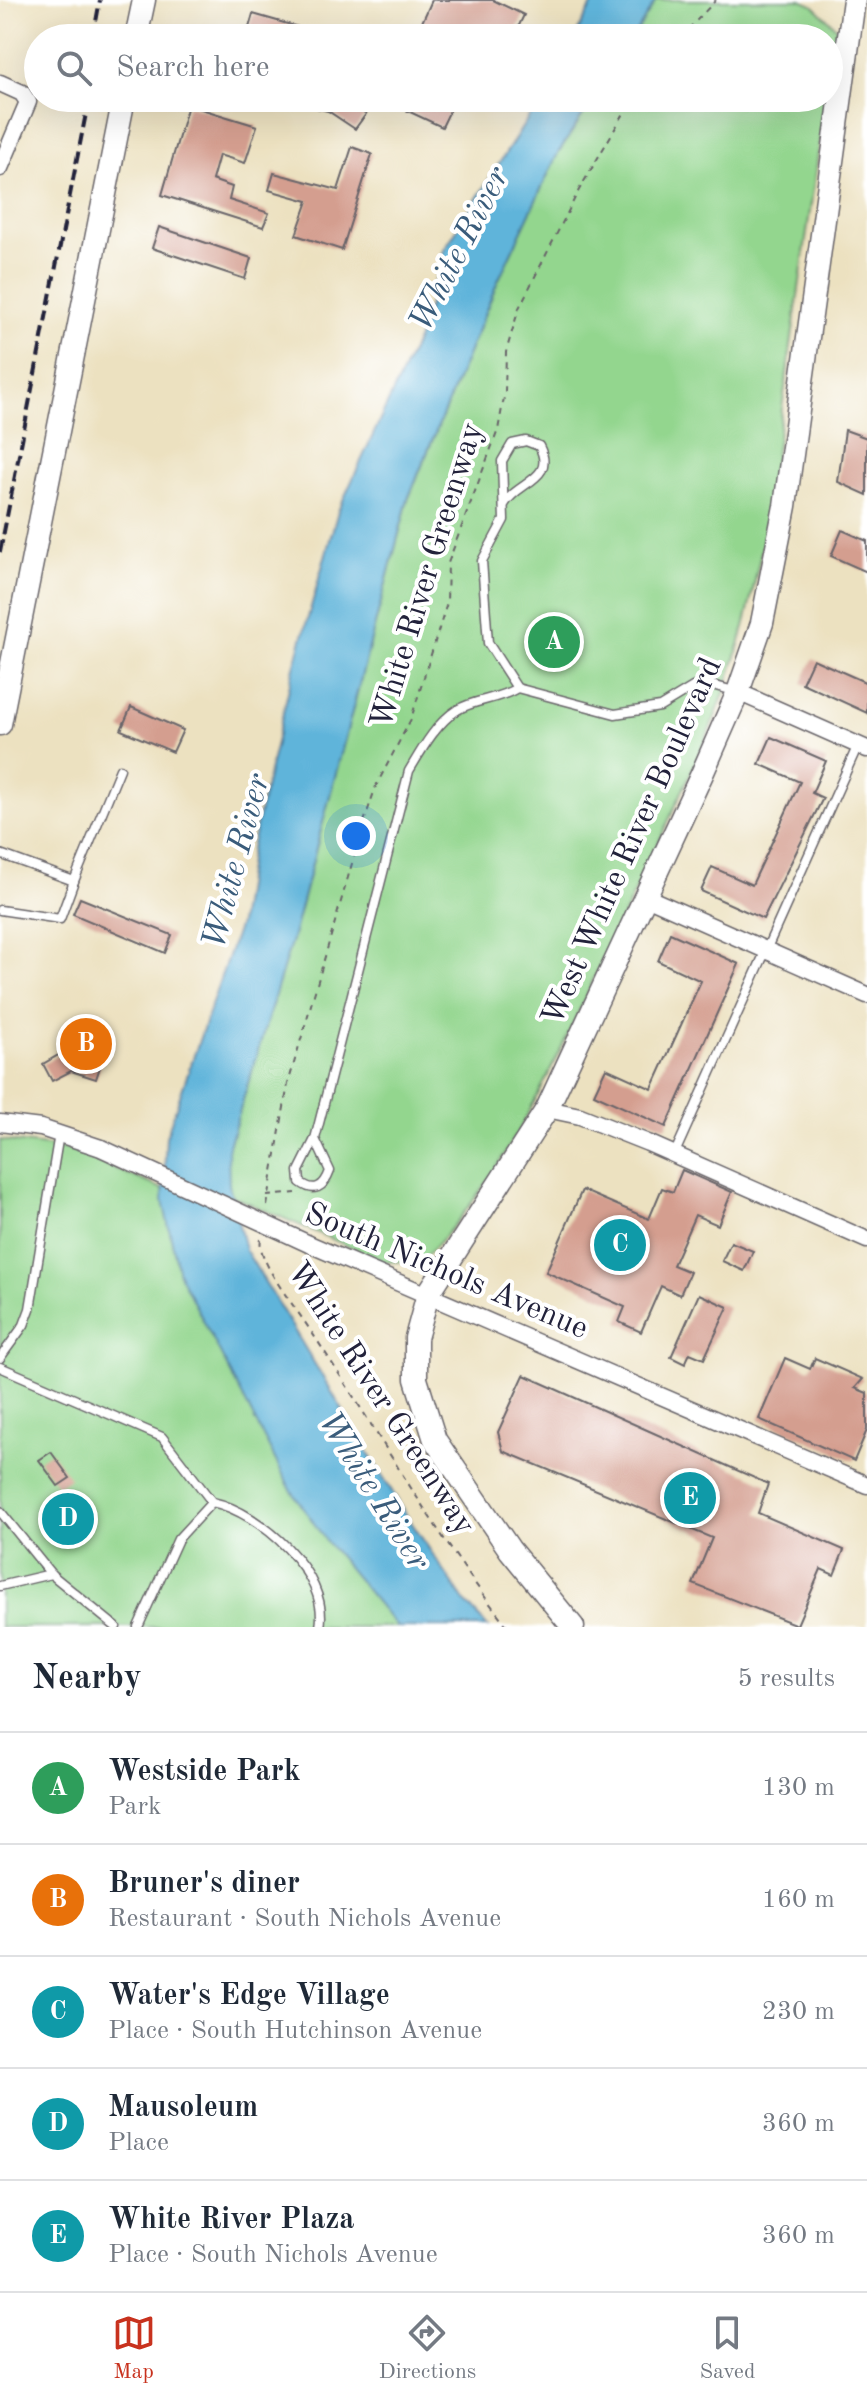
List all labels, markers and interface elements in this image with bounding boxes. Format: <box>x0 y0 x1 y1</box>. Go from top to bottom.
search box <box>24 24 843 112</box>
icon: search <box>52 46 96 90</box>
text: Search here <box>116 53 270 83</box>
water label: White River <box>404 161 517 338</box>
street label: White River Greenway <box>366 419 490 733</box>
pin: A <box>528 612 580 672</box>
street label: West White River Boulevard <box>537 653 729 1031</box>
water label: White River <box>197 769 277 953</box>
your location <box>336 816 376 856</box>
pin: B <box>60 1014 112 1074</box>
street label: South Nichols Avenue <box>300 1198 592 1346</box>
pin: C <box>594 1215 646 1275</box>
street label: White River Greenway <box>277 1255 483 1543</box>
water label: White River <box>308 1404 438 1578</box>
pin: E <box>664 1468 716 1528</box>
pin: D <box>42 1489 94 1549</box>
text: Nearby <box>32 1662 142 1696</box>
text: 5 results <box>737 1666 835 1692</box>
text: Westside Park <box>108 1757 301 1787</box>
text: A <box>48 1775 68 1801</box>
text: 130 m <box>762 1775 835 1801</box>
text: Park <box>108 1794 162 1820</box>
text: Bruner's diner <box>108 1869 300 1899</box>
text: B <box>49 1887 67 1913</box>
text: 160 m <box>762 1887 835 1913</box>
text: Restaurant · South Nichols Avenue <box>108 1906 501 1932</box>
text: Water's Edge Village <box>108 1981 390 2011</box>
text: C <box>49 1999 67 2025</box>
text: 230 m <box>762 1999 835 2025</box>
text: Place · South Hutchinson Avenue <box>108 2018 482 2044</box>
text: Mausoleum <box>108 2093 258 2123</box>
text: D <box>48 2111 68 2137</box>
text: 360 m <box>762 2111 835 2137</box>
text: Place <box>108 2130 169 2156</box>
text: White River Plaza <box>108 2205 355 2235</box>
text: E <box>49 2223 67 2249</box>
text: 360 m <box>762 2223 835 2249</box>
text: Place · South Nichols Avenue <box>108 2242 438 2268</box>
tab: Map <box>112 2311 156 2386</box>
tab: Directions <box>379 2311 476 2386</box>
tab: Saved <box>699 2311 755 2386</box>

